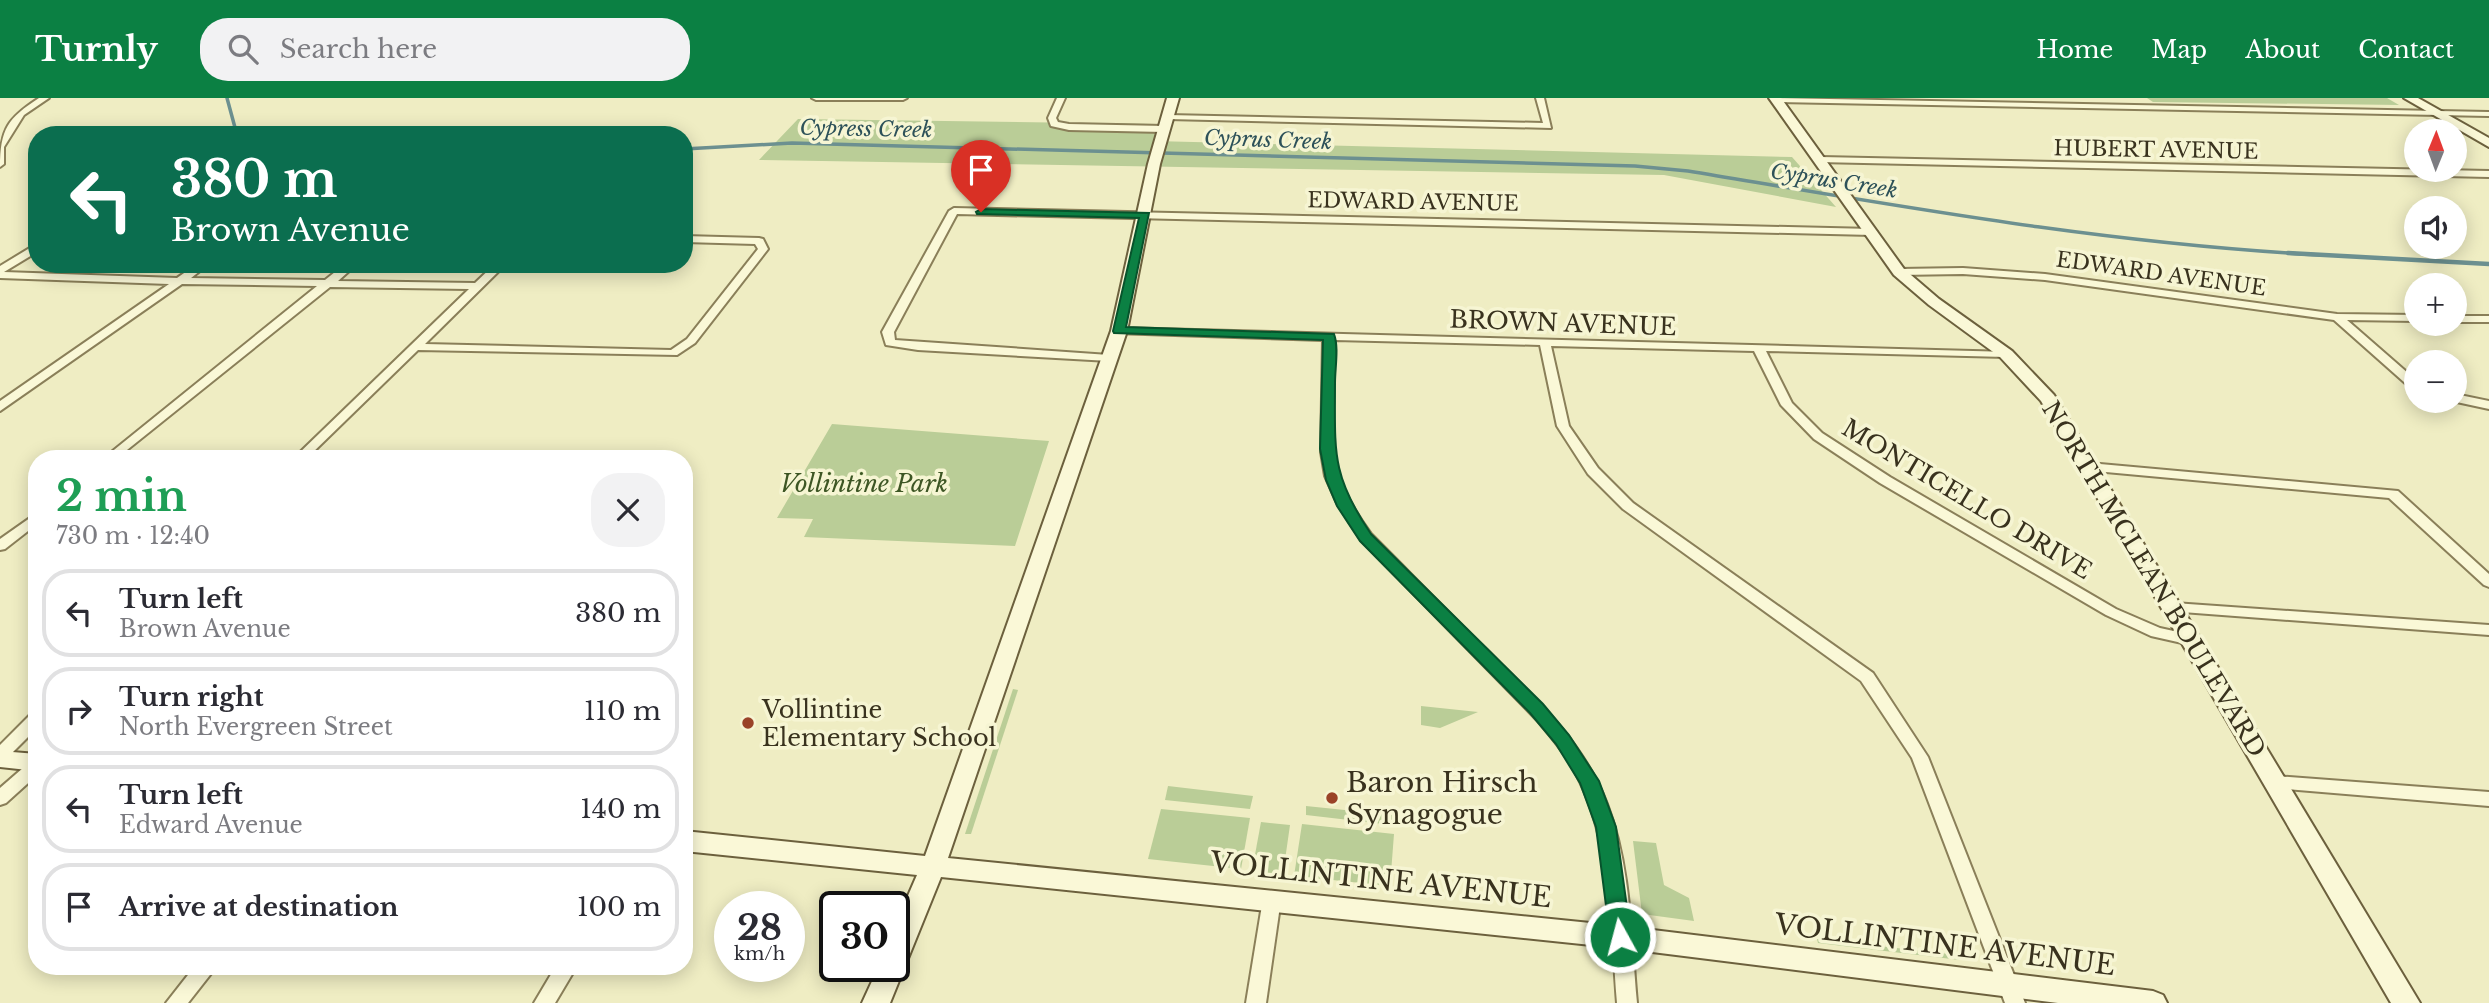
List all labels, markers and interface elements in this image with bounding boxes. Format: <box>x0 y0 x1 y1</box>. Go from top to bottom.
search box <box>200 18 690 81</box>
text: Turnly <box>35 29 158 70</box>
icon: search <box>224 30 262 68</box>
text: Search here <box>280 33 437 65</box>
text: Home <box>2037 35 2113 64</box>
text: Map <box>2151 35 2207 64</box>
text: About <box>2245 35 2320 64</box>
text: Contact <box>2358 35 2454 64</box>
water label: Cypress Creek <box>799 115 933 143</box>
north arrow <box>2404 119 2468 182</box>
map controls <box>2404 119 2467 413</box>
water label: Cyprus Creek <box>1204 125 1332 155</box>
street label: HUBERT AVENUE <box>2053 135 2259 165</box>
pin <box>951 140 1011 212</box>
text: 380 m <box>171 149 338 210</box>
icon: arrive <box>962 151 1000 189</box>
icon: left <box>56 154 147 245</box>
water label: Cyprus Creek <box>1769 158 1899 204</box>
street label: EDWARD AVENUE <box>1307 187 1519 217</box>
button: sound <box>2404 196 2467 259</box>
text: Brown Avenue <box>171 210 410 250</box>
street label: EDWARD AVENUE <box>2054 246 2268 302</box>
button: + <box>2404 273 2467 336</box>
street label: BROWN AVENUE <box>1449 305 1677 341</box>
button: − <box>2404 350 2467 413</box>
street label: NORTH MCLEAN BOULEVARD <box>2036 396 2272 762</box>
street label: MONTICELLO DRIVE <box>1837 413 2097 585</box>
park label: Vollintine Park <box>780 469 948 498</box>
text: 2 min <box>56 470 187 522</box>
button: close <box>591 473 665 547</box>
text: 730 m · 12:40 <box>56 522 210 550</box>
text: Turn left <box>119 583 243 615</box>
icon: left <box>60 594 98 632</box>
text: 380 m <box>575 597 661 629</box>
text: Brown Avenue <box>119 615 291 643</box>
text: Turn right <box>119 681 264 713</box>
icon: right <box>60 692 98 730</box>
text: 110 m <box>584 695 661 727</box>
place label: Vollintine Elementary School <box>761 695 997 752</box>
text: North Evergreen Street <box>119 713 393 741</box>
marker: Vollintine Elementary School <box>740 715 756 731</box>
place label: Baron Hirsch Synagogue <box>1346 765 1537 832</box>
text: Turn left <box>119 779 243 811</box>
icon: left <box>60 790 98 828</box>
marker: Baron Hirsch Synagogue <box>1324 790 1340 806</box>
text: 140 m <box>580 793 661 825</box>
text: Edward Avenue <box>119 811 303 839</box>
street label: VOLLINTINE AVENUE <box>1208 845 1553 915</box>
icon: arrive <box>60 888 98 926</box>
text: Arrive at destination <box>119 891 399 923</box>
text: 100 m <box>577 891 661 923</box>
speed limit sign: 30 <box>819 891 910 982</box>
position arrow <box>1583 900 1657 974</box>
text: 28 <box>737 906 782 949</box>
street label: VOLLINTINE AVENUE <box>1772 907 2117 983</box>
text: km/h <box>734 943 785 965</box>

